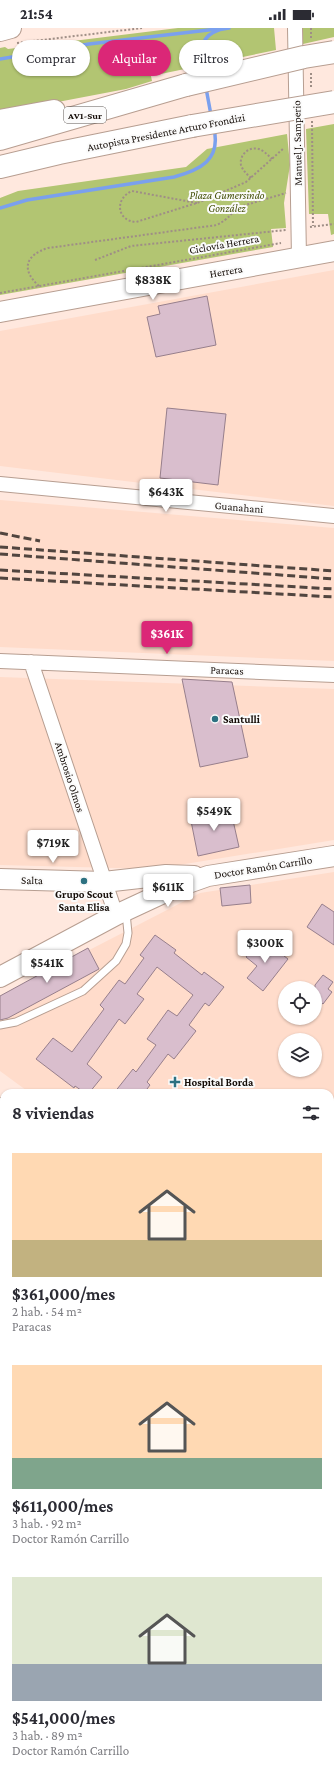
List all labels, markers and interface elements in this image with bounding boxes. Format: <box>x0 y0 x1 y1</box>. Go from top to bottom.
text: 21:54 <box>20 6 53 22</box>
chip: Comprar <box>12 40 90 76</box>
chip: Alquilar <box>98 40 171 76</box>
chip: Filtros <box>179 40 243 76</box>
street label: Manuel J. Samperio <box>290 100 305 186</box>
road number: AV1-Sur <box>64 107 106 123</box>
street label: Autopista Presidente Arturo Frondizi <box>86 111 246 154</box>
park label: Plaza Gumersindo González <box>189 189 265 214</box>
street label: Ciclovía Herrera <box>188 232 260 256</box>
street label: Herrera <box>209 262 243 280</box>
pin: $838K <box>125 267 181 301</box>
text: $838K <box>135 272 171 287</box>
pin: $643K <box>138 479 194 513</box>
text: $643K <box>148 484 184 499</box>
street label: Guanahani <box>214 499 264 515</box>
pin: $361K <box>139 621 195 655</box>
text: $361K <box>150 626 184 641</box>
street label: Paracas <box>210 663 244 677</box>
place label: Santulli <box>223 713 261 725</box>
marker: Santulli <box>210 714 220 724</box>
street label: Ambrosio Olmos <box>53 740 87 814</box>
pin: $549K <box>186 798 242 832</box>
text: $549K <box>196 803 232 818</box>
pin: $719K <box>25 830 81 864</box>
text: $719K <box>36 835 70 850</box>
street label: Doctor Ramón Carrillo <box>213 853 313 881</box>
street label: Salta <box>21 874 43 886</box>
pin: $611K <box>140 874 196 908</box>
marker: Grupo Scout Santa Elisa <box>79 876 89 886</box>
text: $611K <box>152 879 184 894</box>
place label: Grupo Scout Santa Elisa <box>55 888 113 913</box>
pin: $300K <box>237 930 293 964</box>
text: $300K <box>247 935 283 950</box>
pin: $541K <box>19 950 75 984</box>
text: $541K <box>30 955 64 970</box>
map controls <box>278 981 322 1077</box>
button: locate <box>278 981 322 1025</box>
button: layers <box>278 1033 322 1077</box>
marker: Hospital Borda <box>169 1076 181 1088</box>
place label: Hospital Borda <box>184 1076 254 1088</box>
icon: filters <box>300 1102 322 1124</box>
text: 8 viviendas <box>12 1104 94 1123</box>
icon: home <box>131 1179 203 1251</box>
text: $361,000/mes <box>12 1285 115 1304</box>
text: 2 hab. · 54 m² <box>12 1304 82 1319</box>
text: Paracas <box>12 1319 51 1334</box>
icon: home <box>131 1391 203 1463</box>
text: $611,000/mes <box>12 1497 113 1516</box>
text: 3 hab. · 92 m² <box>12 1516 82 1531</box>
text: Doctor Ramón Carrillo <box>12 1531 129 1546</box>
icon: home <box>131 1603 203 1675</box>
text: $541,000/mes <box>12 1709 115 1728</box>
text: 3 hab. · 89 m² <box>12 1728 83 1743</box>
text: Doctor Ramón Carrillo <box>12 1743 129 1758</box>

